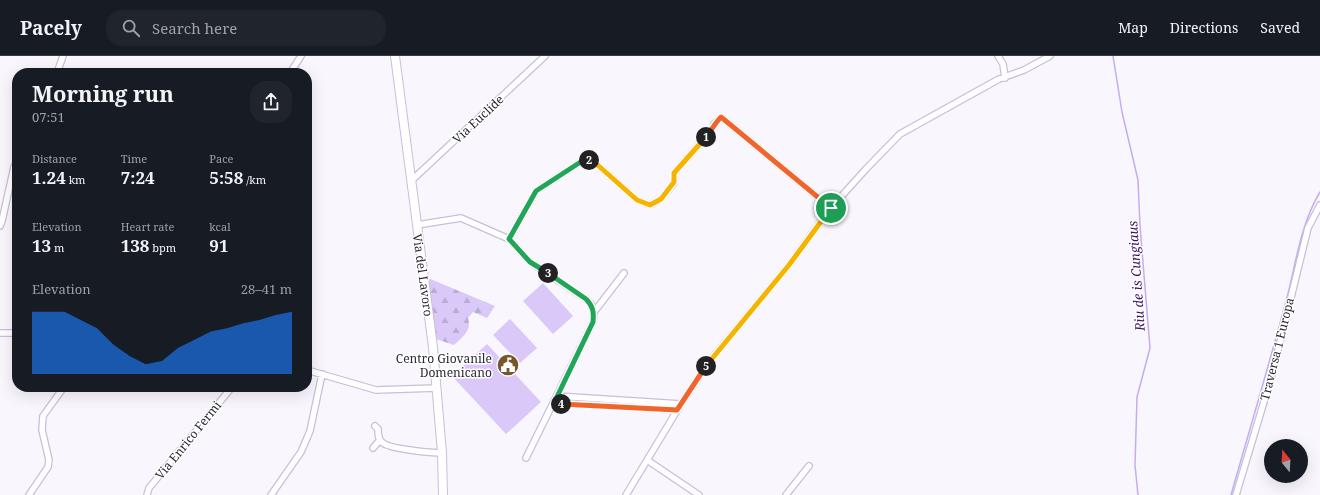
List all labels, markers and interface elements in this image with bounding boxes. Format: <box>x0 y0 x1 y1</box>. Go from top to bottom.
search box <box>106 10 386 46</box>
text: Pacely <box>20 15 82 41</box>
icon: search <box>120 17 142 39</box>
text: Search here <box>152 18 237 38</box>
text: Map <box>1118 18 1148 37</box>
text: Directions <box>1170 18 1238 37</box>
text: Saved <box>1260 18 1300 37</box>
text: Morning run <box>32 78 174 108</box>
button: share <box>250 81 292 123</box>
street label: Via Euclide <box>449 91 507 147</box>
text: 07:51 <box>32 108 65 126</box>
pin: 1 <box>696 127 716 147</box>
text: 1 <box>703 129 709 144</box>
pin: 2 <box>579 150 599 170</box>
text: Distance <box>32 151 77 166</box>
text: Time <box>121 151 147 166</box>
text: Pace <box>209 151 233 166</box>
text: 2 <box>586 152 592 167</box>
text: 1.24 <box>32 166 66 189</box>
text: 7:24 <box>121 166 155 189</box>
text: 5:58 <box>209 166 243 189</box>
text: km <box>66 172 86 187</box>
text: /km <box>243 172 266 187</box>
pin <box>814 191 848 225</box>
icon: arrive <box>820 197 842 219</box>
text: Elevation <box>32 219 82 234</box>
text: Heart rate <box>121 219 174 234</box>
text: kcal <box>209 219 231 234</box>
water label: Riu de is Cungiaus <box>1123 220 1149 333</box>
street label: Via del Lavoro <box>409 233 437 317</box>
text: 13 <box>32 234 51 257</box>
text: 138 <box>121 234 149 257</box>
text: 91 <box>209 234 229 257</box>
text: m <box>51 240 64 255</box>
text: bpm <box>149 240 176 255</box>
pin: 3 <box>538 263 558 283</box>
text: 3 <box>545 265 551 280</box>
text: Elevation <box>32 280 91 298</box>
text: 28–41 m <box>241 280 292 298</box>
street label: Traversa 1 Europa <box>1256 296 1298 402</box>
place label: Centro Giovanile Domenicano <box>396 350 492 381</box>
public building icon: Centro Giovanile Domenicano <box>495 352 521 378</box>
pin: 5 <box>696 356 716 376</box>
text: 5 <box>703 358 709 373</box>
pin: 4 <box>551 394 571 414</box>
text: 4 <box>558 396 564 411</box>
street label: Via Enrico Fermi <box>151 397 225 483</box>
north arrow <box>1264 439 1308 483</box>
map controls <box>1264 439 1308 483</box>

